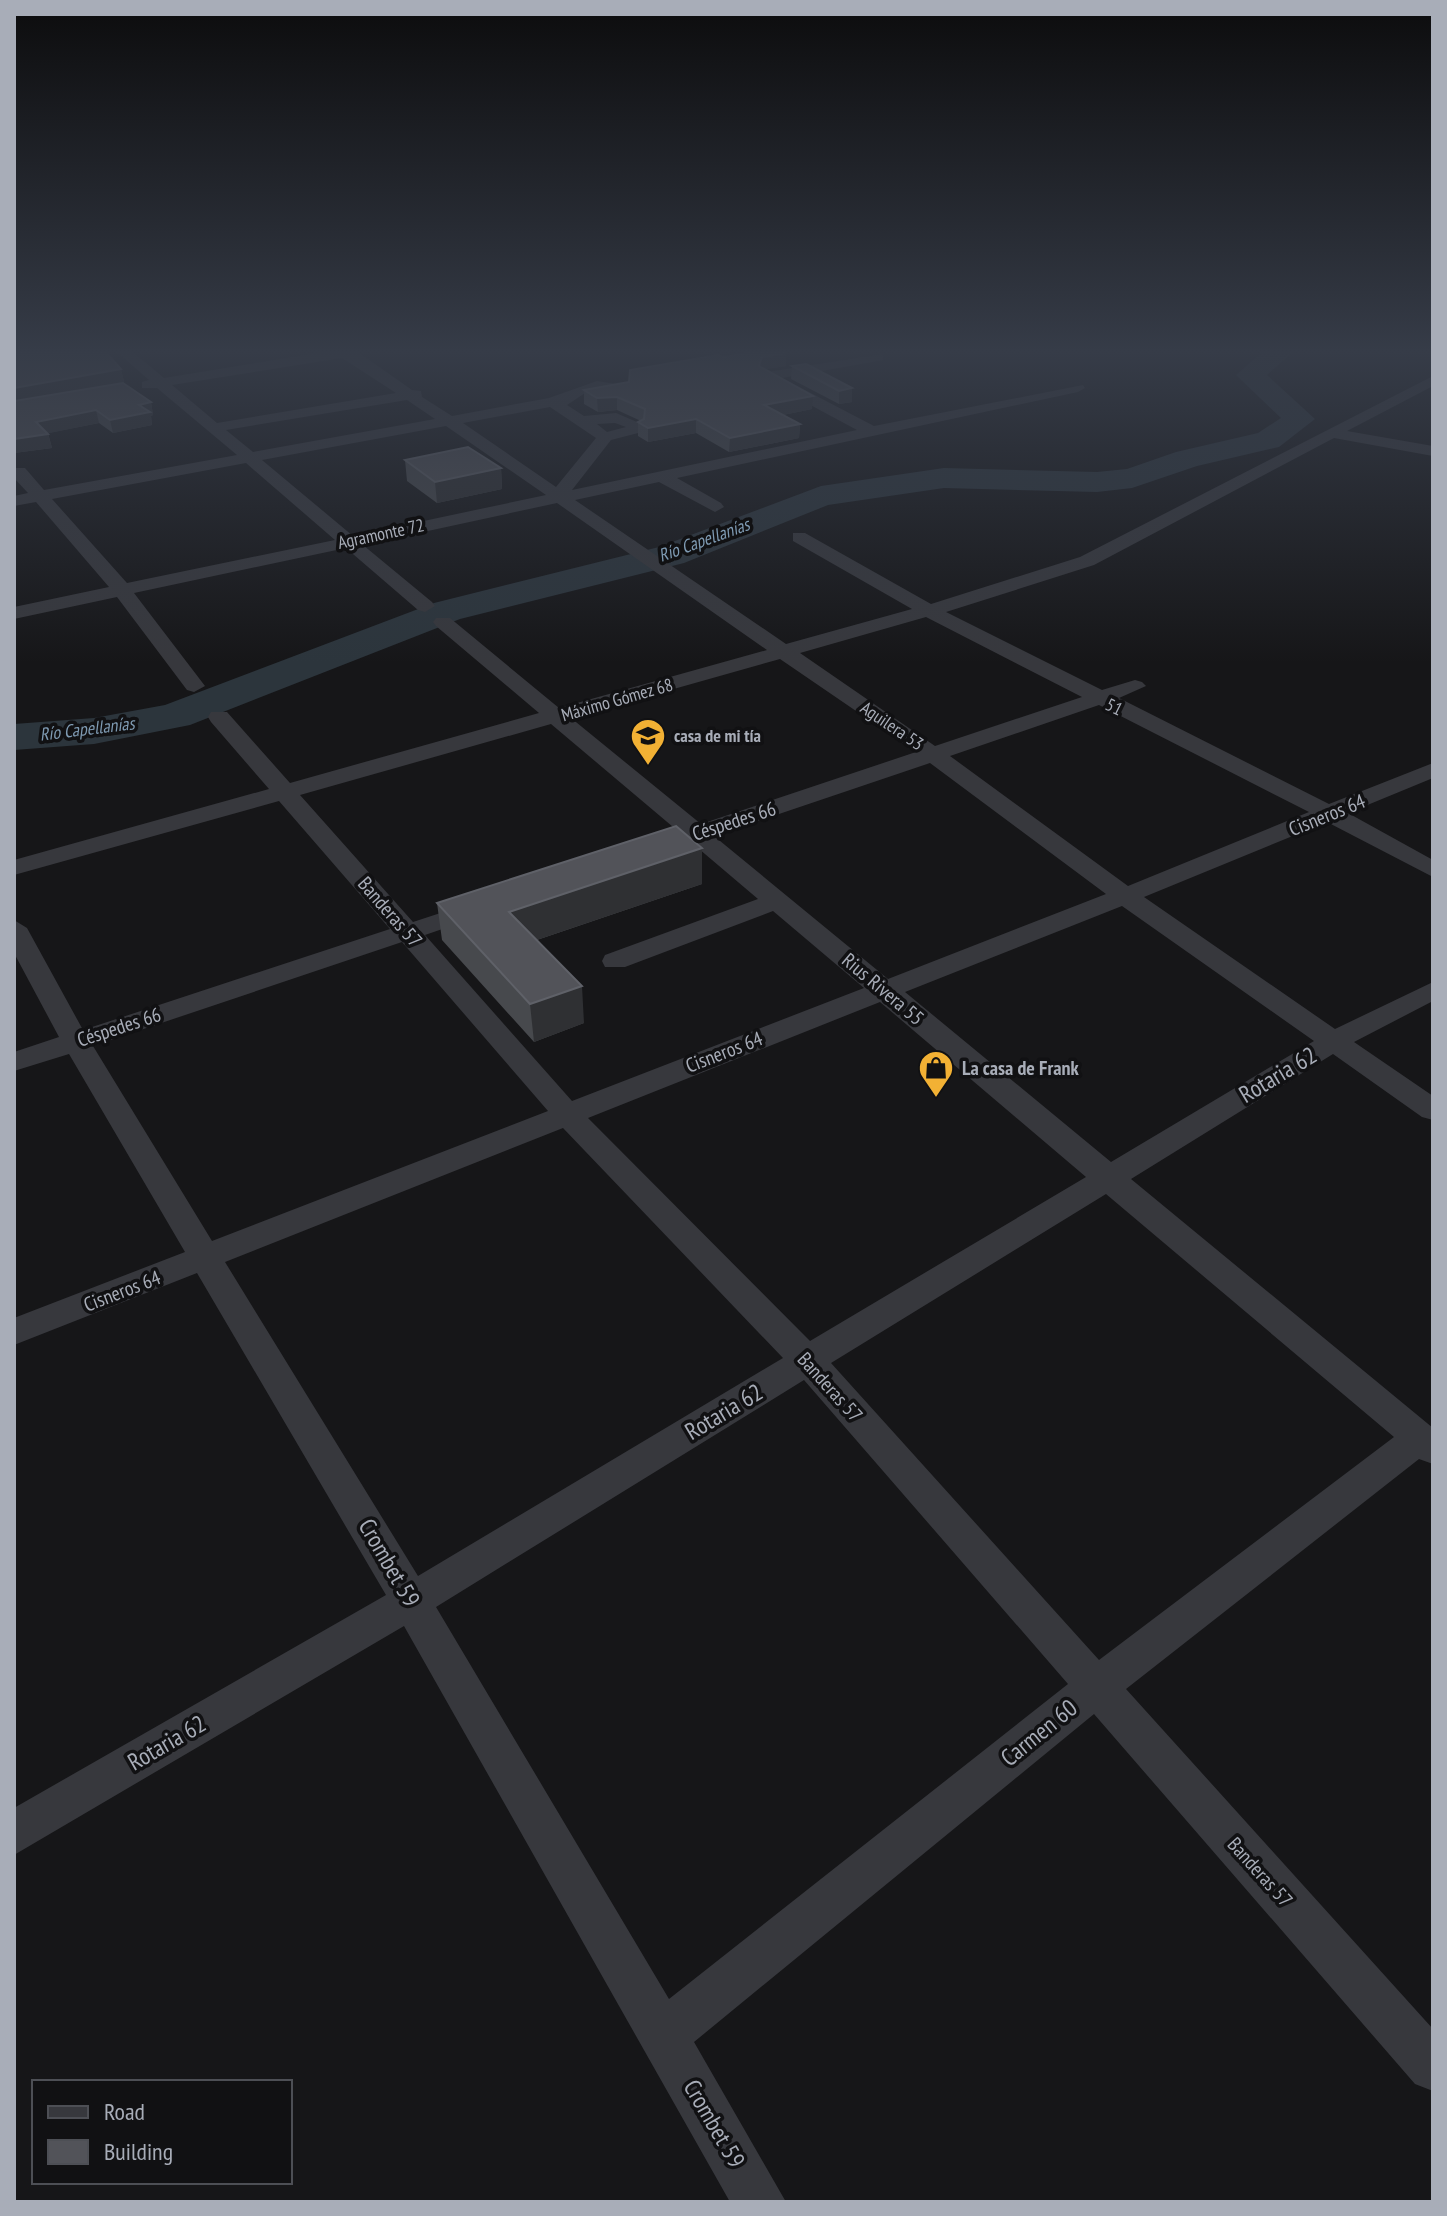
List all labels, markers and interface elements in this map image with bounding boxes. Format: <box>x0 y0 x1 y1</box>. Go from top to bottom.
water label: Río Capellanías <box>655 512 754 567</box>
street label: Agramonte 72 <box>336 513 426 554</box>
street label: Máximo Gómez 68 <box>558 673 675 726</box>
street label: 51 <box>1102 693 1127 720</box>
street label: Aguilera 53 <box>856 696 928 755</box>
water label: Río Capellanías <box>38 711 138 746</box>
school or university icon: casa de mi tía <box>629 717 667 767</box>
place label: casa de mi tía <box>674 724 761 747</box>
street label: Cisneros 64 <box>1285 788 1369 842</box>
street label: Céspedes 66 <box>689 795 779 847</box>
street label: Banderas 57 <box>352 871 428 953</box>
street label: Rius Rivera 55 <box>837 947 929 1031</box>
street label: Céspedes 66 <box>74 1001 164 1053</box>
street label: Cisneros 64 <box>682 1025 766 1079</box>
street label: Rotaria 62 <box>1233 1039 1322 1110</box>
shop icon: La casa de Frank <box>917 1049 955 1099</box>
place label: La casa de Frank <box>962 1055 1079 1081</box>
street label: Cisneros 64 <box>80 1264 164 1318</box>
street label: Banderas 57 <box>792 1346 868 1428</box>
street label: Rotaria 62 <box>679 1376 768 1447</box>
street label: Crombet 59 <box>352 1513 427 1612</box>
street label: Carmen 60 <box>994 1692 1083 1773</box>
street label: Rotaria 62 <box>122 1708 211 1777</box>
street label: Banderas 57 <box>1222 1831 1298 1913</box>
street label: Crombet 59 <box>677 2074 752 2173</box>
legend <box>32 2080 292 2184</box>
text: Road <box>104 2096 145 2127</box>
text: Building <box>104 2136 173 2167</box>

